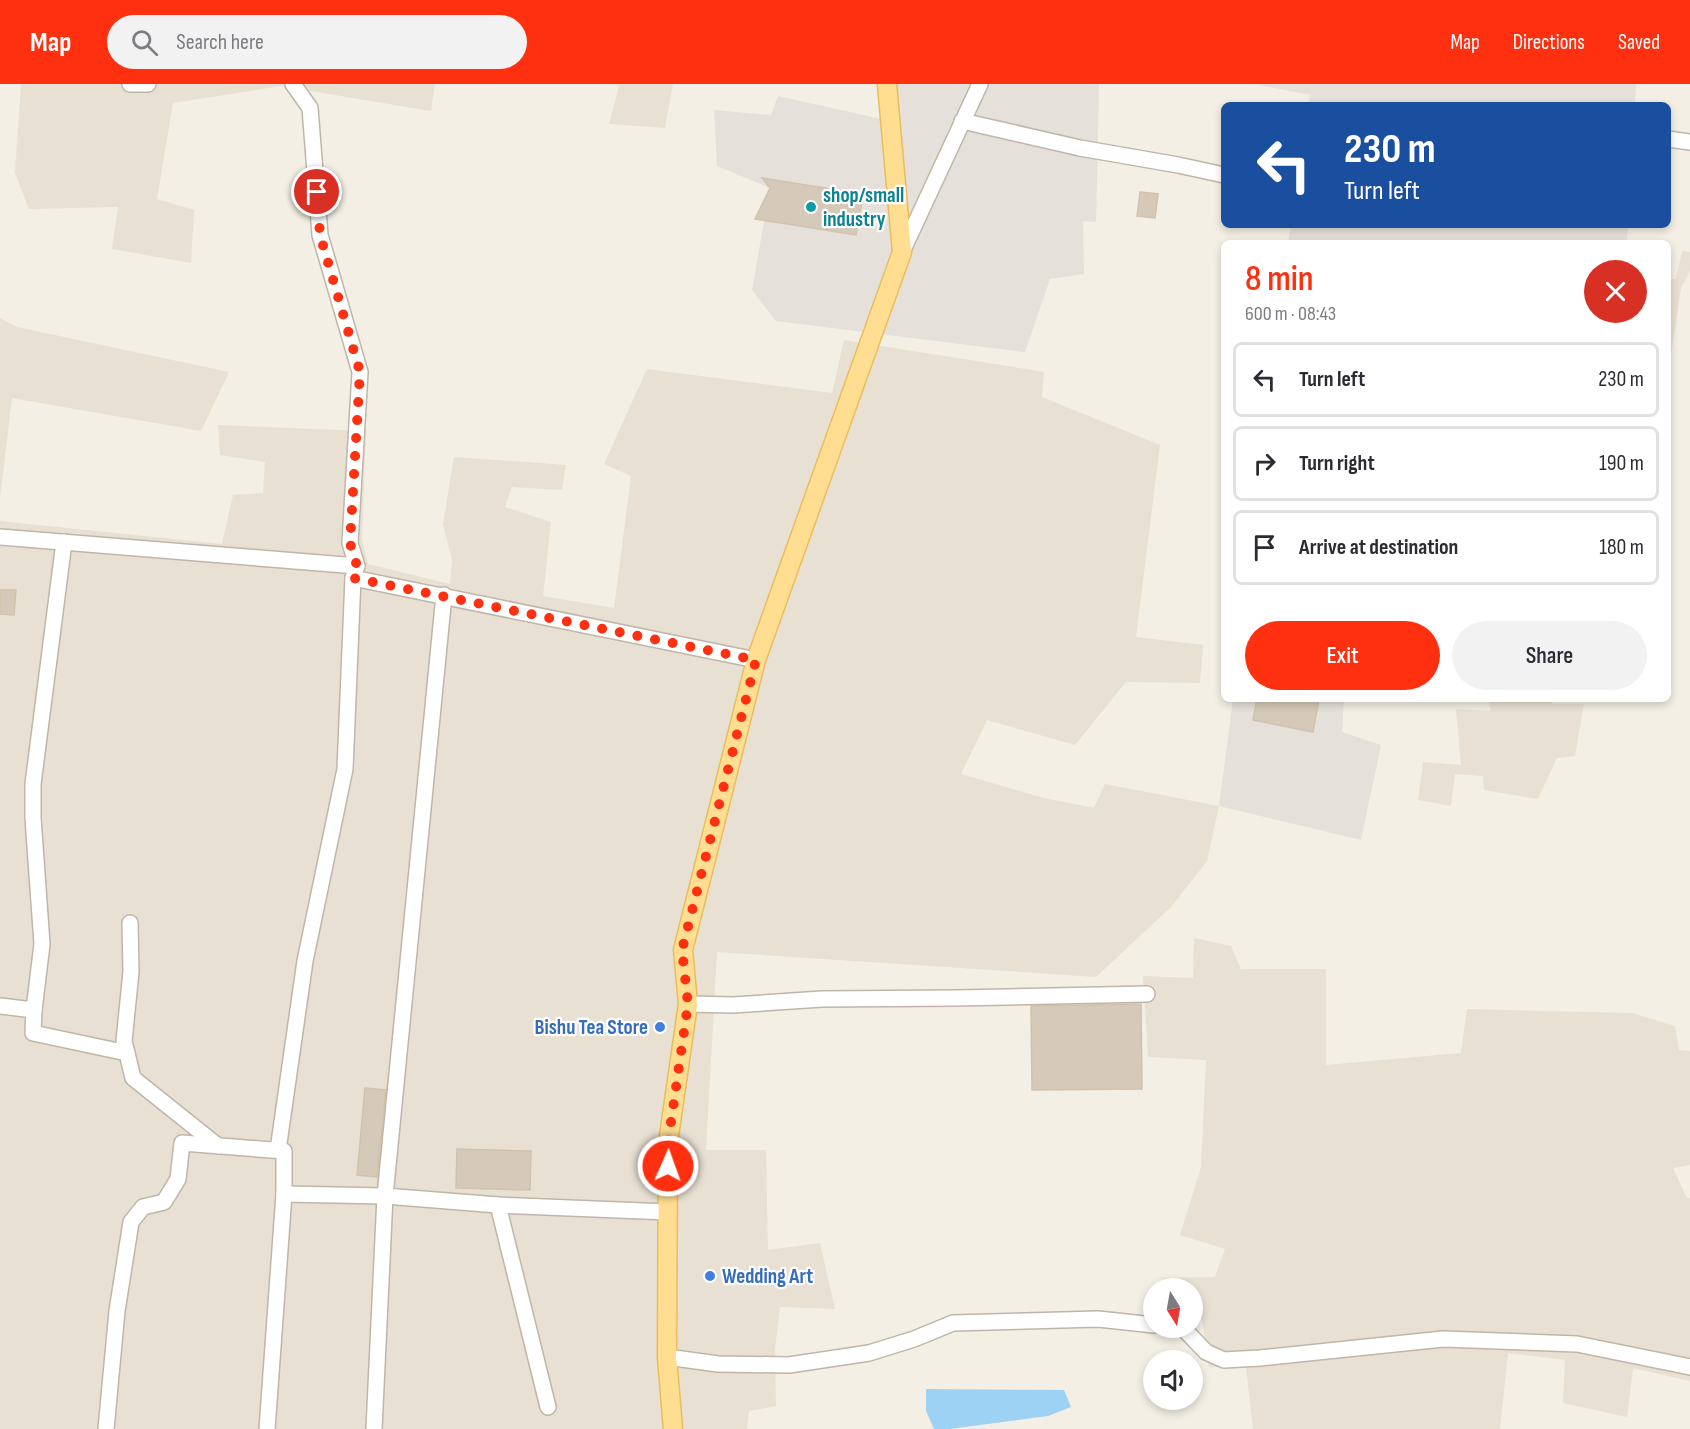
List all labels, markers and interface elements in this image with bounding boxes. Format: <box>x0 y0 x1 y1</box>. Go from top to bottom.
search box <box>107 15 527 69</box>
text: Map <box>30 26 71 59</box>
icon: search <box>128 26 161 59</box>
text: Search here <box>176 29 264 56</box>
text: Map <box>1450 30 1480 55</box>
text: Directions <box>1513 30 1585 55</box>
text: Saved <box>1618 30 1660 55</box>
text: 230 m <box>1344 124 1436 175</box>
icon: left <box>1245 126 1323 204</box>
pin <box>291 166 342 217</box>
icon: arrive <box>300 175 333 208</box>
text: Turn left <box>1344 175 1420 207</box>
place label: shop/small industry <box>823 183 904 232</box>
marker: shop/small industry <box>804 200 818 214</box>
text: 8 min <box>1245 258 1314 301</box>
button: close <box>1584 260 1647 323</box>
text: 600 m · 08:43 <box>1245 302 1336 326</box>
icon: left <box>1248 363 1281 396</box>
text: Turn left <box>1299 366 1365 393</box>
text: 230 m <box>1598 366 1644 393</box>
icon: right <box>1248 447 1281 480</box>
text: Turn right <box>1299 450 1375 477</box>
text: 190 m <box>1599 450 1644 477</box>
icon: arrive <box>1248 531 1281 564</box>
text: Arrive at destination <box>1299 534 1458 561</box>
text: 180 m <box>1599 534 1644 561</box>
button: Exit <box>1245 621 1440 690</box>
button: Share <box>1452 621 1647 690</box>
place label: Bishu Tea Store <box>535 1015 648 1040</box>
marker: Bishu Tea Store <box>653 1020 667 1034</box>
position arrow <box>636 1134 700 1198</box>
place label: Wedding Art <box>722 1264 813 1289</box>
marker: Wedding Art <box>703 1269 717 1283</box>
north arrow <box>1143 1278 1203 1338</box>
map controls <box>1143 1278 1203 1410</box>
button: sound <box>1143 1350 1203 1410</box>

